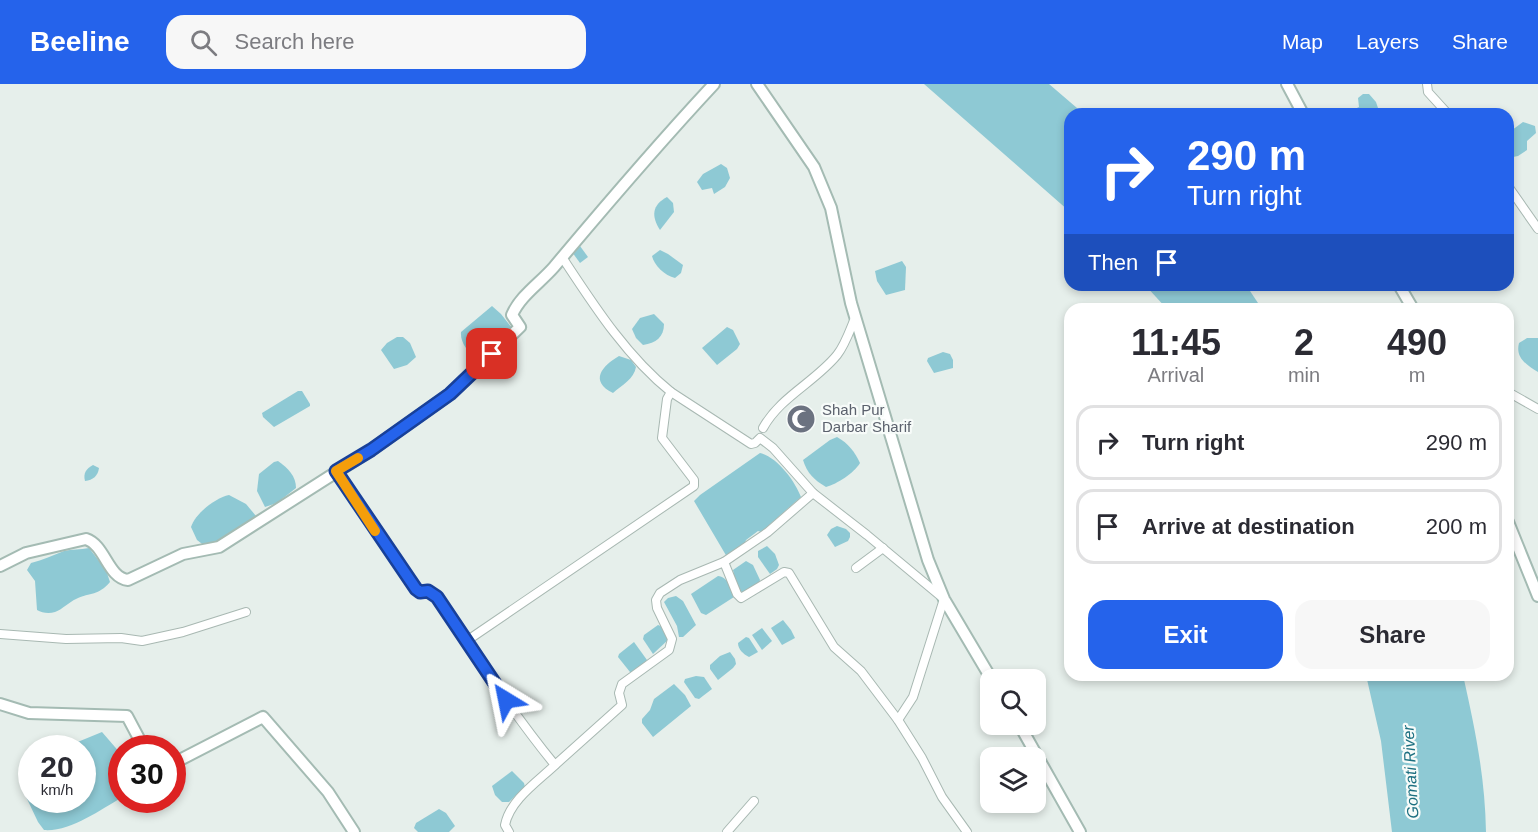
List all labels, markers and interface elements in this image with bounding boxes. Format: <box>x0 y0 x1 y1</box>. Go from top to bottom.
search box <box>166 15 586 69</box>
text: Beeline <box>30 26 130 57</box>
icon: search <box>187 26 220 59</box>
text: Search here <box>235 29 354 54</box>
text: Map <box>1282 30 1323 53</box>
text: Layers <box>1356 30 1419 53</box>
text: Share <box>1452 30 1508 53</box>
icon: right <box>1088 132 1166 210</box>
text: 290 m <box>1187 132 1306 179</box>
text: Turn right <box>1187 181 1302 211</box>
icon: arrive <box>1150 246 1183 279</box>
text: Then <box>1088 250 1138 275</box>
text: 11:45 <box>1131 322 1221 363</box>
text: 2 <box>1294 322 1314 363</box>
text: 490 <box>1387 322 1447 363</box>
pin <box>466 328 517 379</box>
icon: arrive <box>475 337 508 370</box>
text: Arrival <box>1148 364 1204 386</box>
text: min <box>1288 364 1320 386</box>
text: m <box>1409 364 1425 386</box>
place label: Shah Pur Darbar Sharif <box>822 401 912 435</box>
mosque icon: Shah Pur Darbar Sharif <box>785 403 817 435</box>
icon: right <box>1091 426 1124 459</box>
text: Turn right <box>1142 430 1244 455</box>
text: 290 m <box>1426 430 1487 455</box>
icon: arrive <box>1091 510 1124 543</box>
text: Arrive at destination <box>1142 514 1355 539</box>
text: 200 m <box>1426 514 1487 539</box>
button: Exit <box>1088 600 1283 669</box>
button: Share <box>1295 600 1490 669</box>
position arrow <box>474 668 538 732</box>
map controls <box>980 669 1046 813</box>
button: search <box>980 669 1046 735</box>
water label: Gomati River <box>1400 724 1421 819</box>
speed limit sign: 30 <box>108 735 186 813</box>
button: layers <box>980 747 1046 813</box>
text: 20 <box>40 750 74 783</box>
text: km/h <box>41 781 73 798</box>

